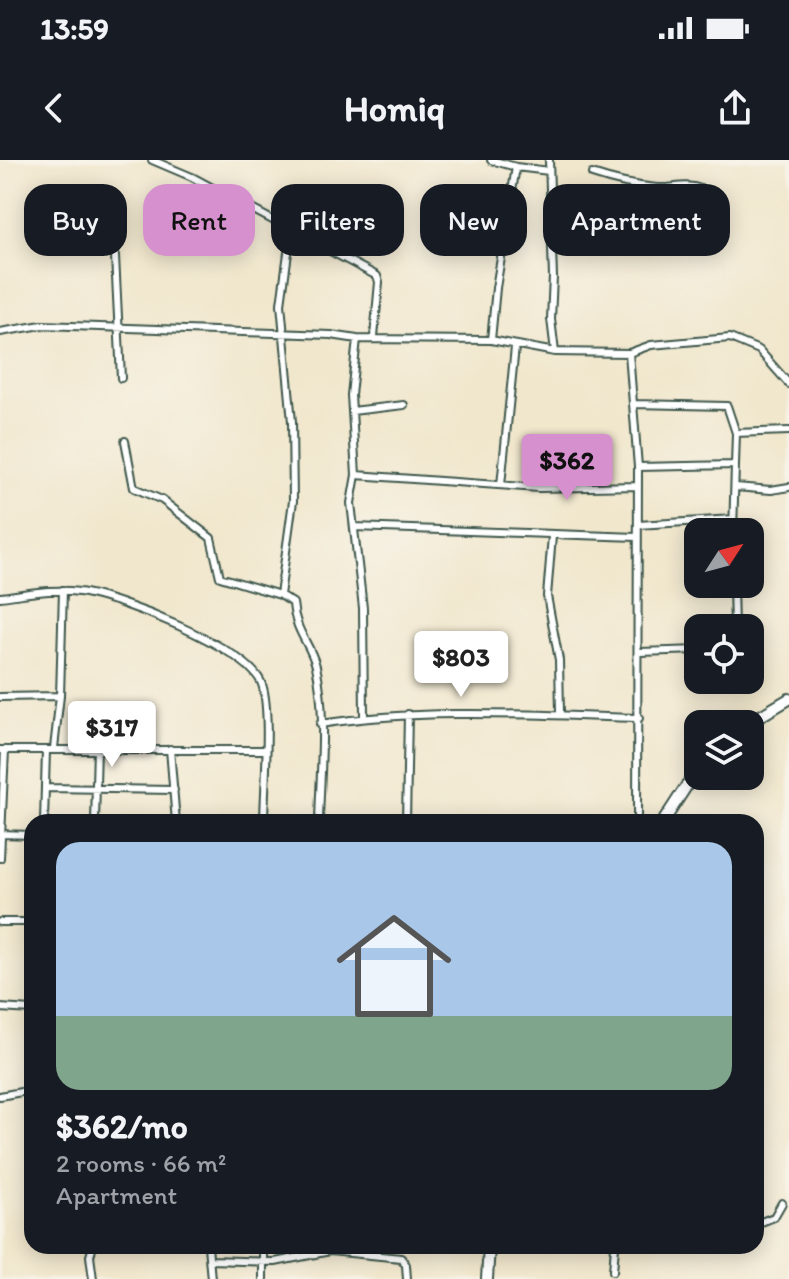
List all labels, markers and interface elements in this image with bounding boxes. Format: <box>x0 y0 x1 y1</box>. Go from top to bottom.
text: 13:59 <box>40 10 109 47</box>
icon: back <box>32 86 76 130</box>
icon: share <box>713 86 757 130</box>
text: Homiq <box>344 87 445 130</box>
chip: Buy <box>24 184 127 256</box>
chip: Rent <box>143 184 255 256</box>
chip: Filters <box>271 184 404 256</box>
chip: New <box>420 184 527 256</box>
chip: Apartment <box>543 184 730 256</box>
pin: $362 <box>520 434 614 502</box>
text: $362 <box>540 444 594 476</box>
north arrow <box>684 518 764 598</box>
map controls <box>684 518 764 790</box>
button: locate <box>684 614 764 694</box>
pin: $803 <box>414 631 508 699</box>
text: $803 <box>432 641 490 673</box>
pin: $317 <box>65 701 159 769</box>
button: layers <box>684 710 764 790</box>
text: $317 <box>86 711 138 743</box>
icon: home <box>322 894 466 1038</box>
text: $362/mo <box>56 1106 188 1147</box>
text: 2 rooms · 66 m² <box>56 1147 226 1179</box>
text: Apartment <box>56 1179 177 1211</box>

